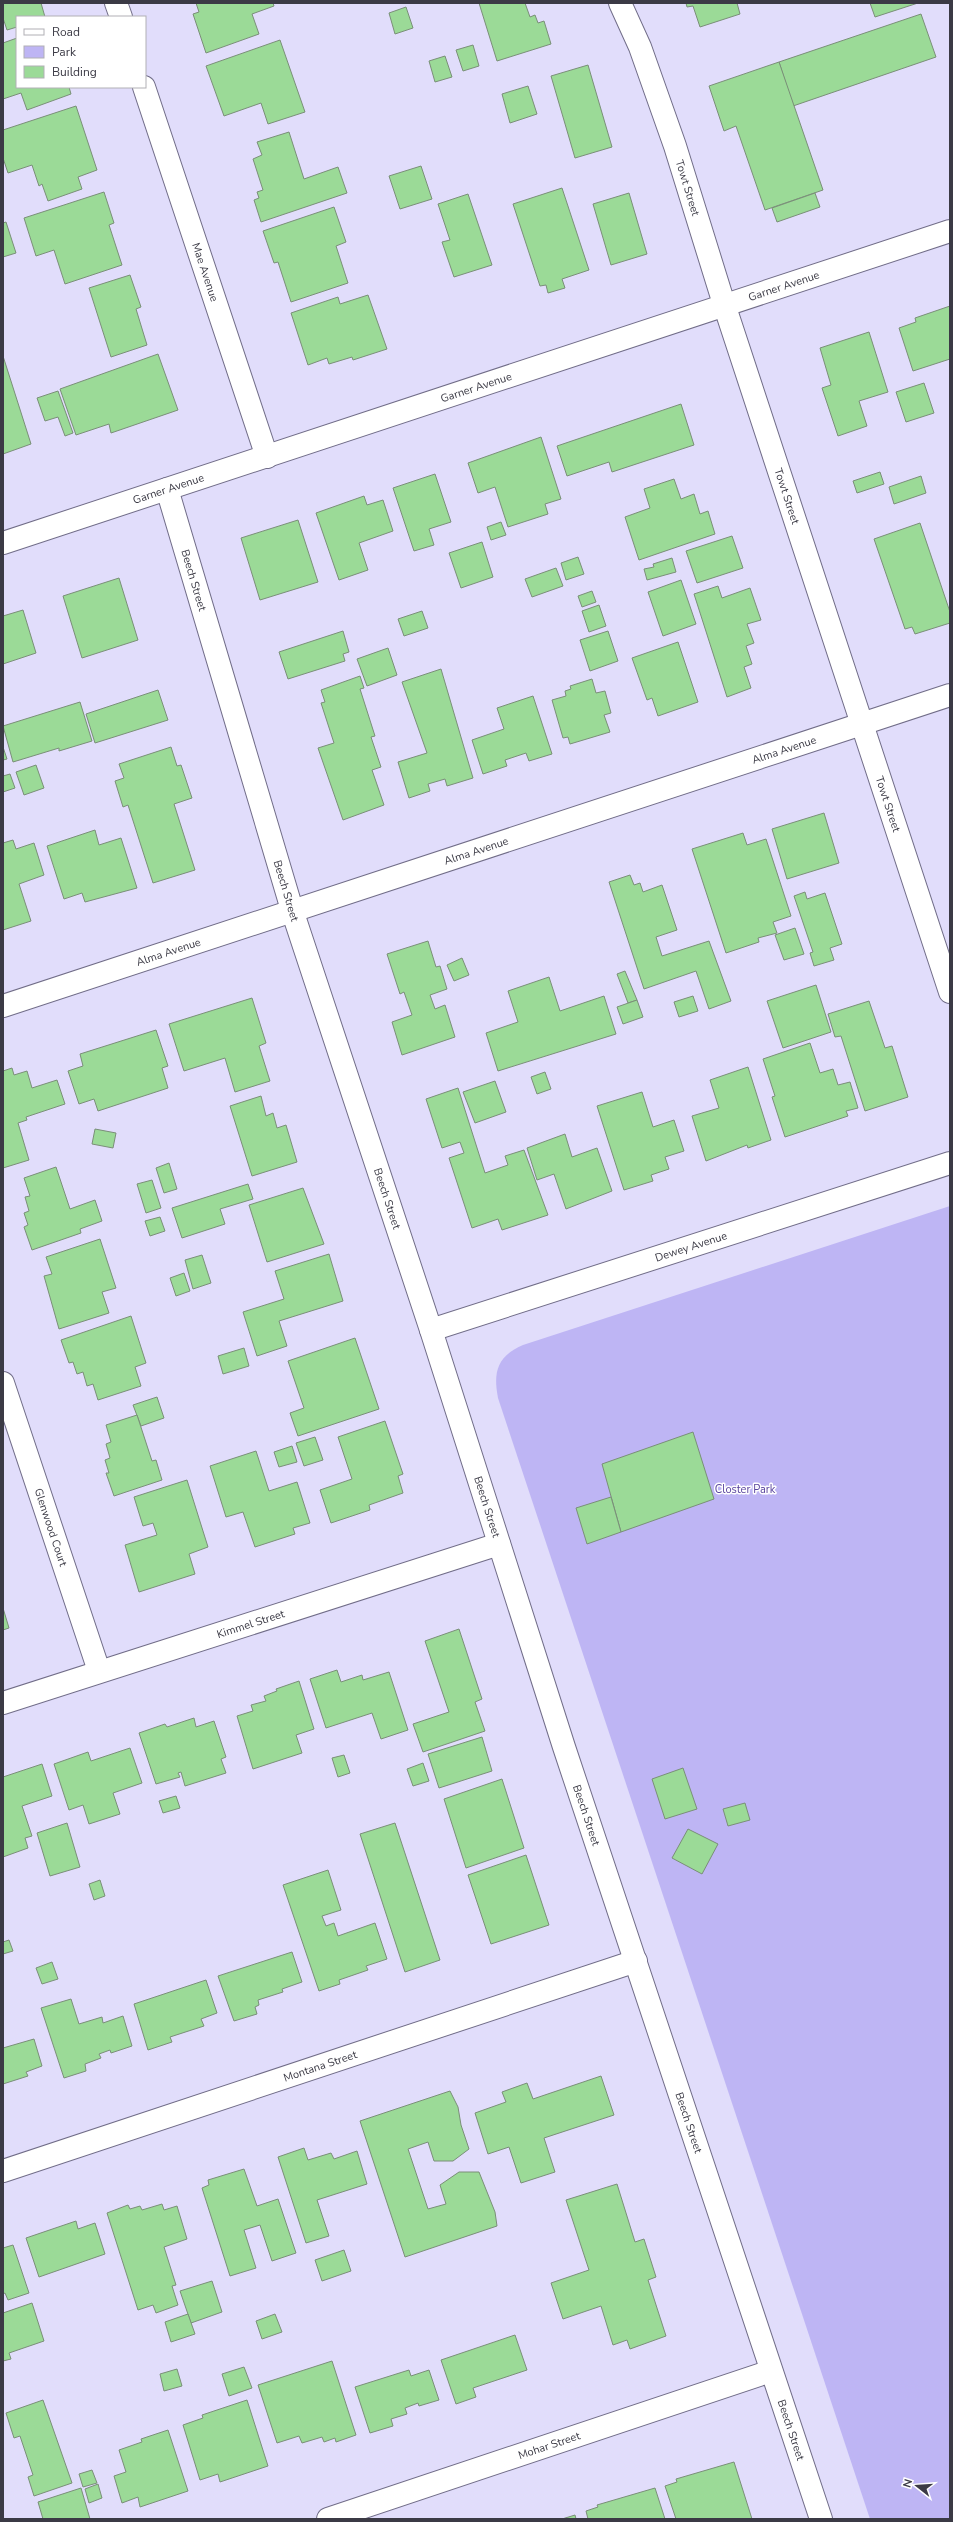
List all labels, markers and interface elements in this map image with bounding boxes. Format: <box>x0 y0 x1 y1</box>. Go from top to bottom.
legend <box>16 16 146 88</box>
text: Road <box>52 24 80 40</box>
text: Park <box>52 44 77 60</box>
text: Building <box>52 64 97 80</box>
street label: Towt Street <box>672 158 704 218</box>
street label: Mae Avenue <box>189 241 222 304</box>
street label: Garner Avenue <box>746 267 821 305</box>
street label: Garner Avenue <box>438 368 514 406</box>
street label: Towt Street <box>771 466 803 526</box>
street label: Garner Avenue <box>131 470 206 507</box>
street label: Beech Street <box>178 548 210 613</box>
street label: Alma Avenue <box>750 732 818 767</box>
street label: Towt Street <box>872 774 904 834</box>
street label: Alma Avenue <box>442 833 510 868</box>
street label: Beech Street <box>270 858 303 923</box>
street label: Alma Avenue <box>134 934 203 969</box>
street label: Beech Street <box>370 1166 405 1231</box>
street label: Dewey Avenue <box>653 1228 729 1265</box>
street label: Beech Street <box>471 1474 504 1539</box>
park label: Closter Park <box>715 1482 776 1497</box>
street label: Glenwood Court <box>31 1486 71 1568</box>
street label: Kimmel Street <box>215 1606 286 1642</box>
street label: Beech Street <box>570 1783 604 1848</box>
street label: Montana Street <box>281 2047 359 2085</box>
street label: Beech Street <box>672 2090 706 2155</box>
street label: Beech Street <box>774 2397 809 2462</box>
street label: Mohar Street <box>516 2428 582 2462</box>
north arrow <box>897 2466 937 2506</box>
text: N <box>900 2477 916 2489</box>

